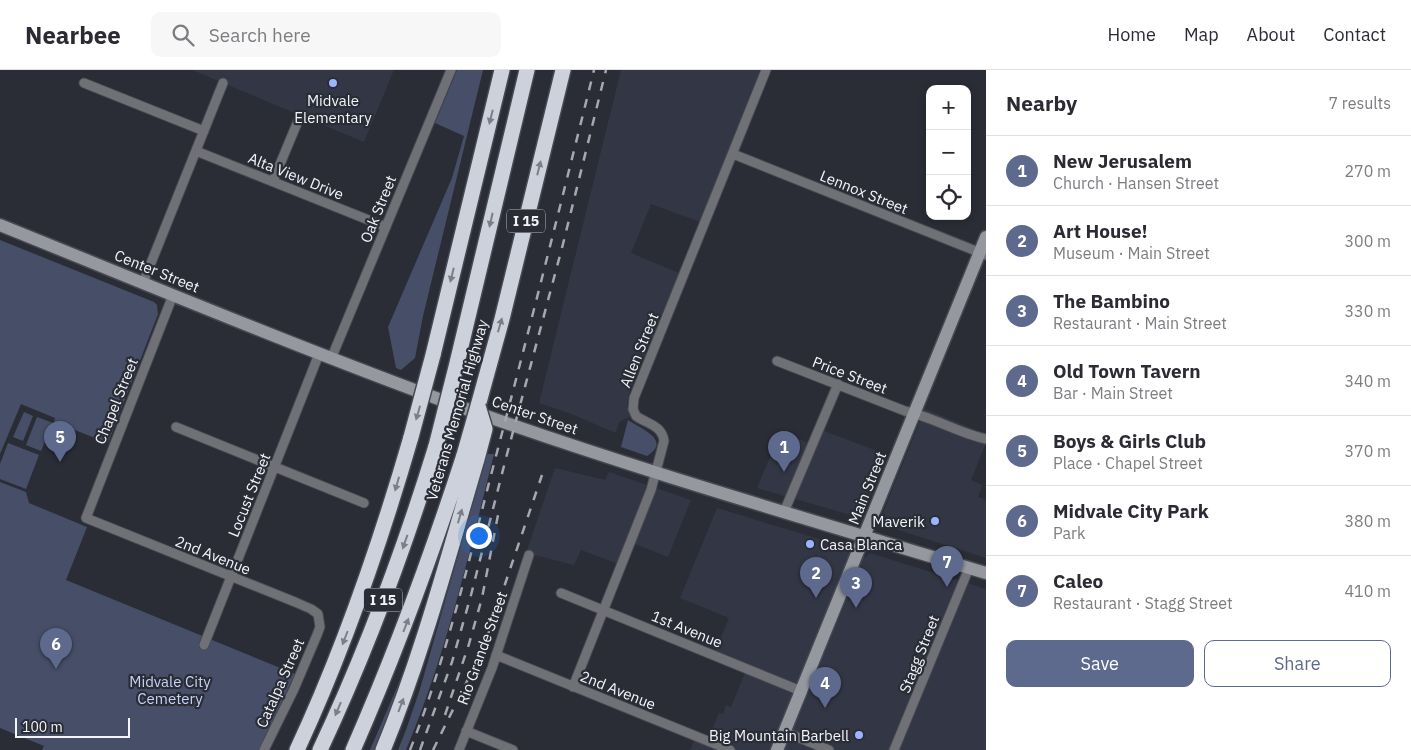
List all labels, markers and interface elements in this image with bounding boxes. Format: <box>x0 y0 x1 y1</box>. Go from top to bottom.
search box <box>151 12 501 57</box>
text: Nearbee <box>25 19 121 51</box>
icon: search <box>169 21 197 49</box>
text: Search here <box>209 23 311 47</box>
text: Home <box>1108 23 1156 46</box>
text: Map <box>1184 23 1219 46</box>
text: About <box>1247 23 1295 46</box>
text: Contact <box>1323 23 1386 46</box>
marker: Midvale Elementary <box>327 77 339 89</box>
map controls <box>926 85 971 220</box>
button: + <box>926 85 971 130</box>
text: Nearby <box>1006 89 1077 117</box>
place label: Midvale Elementary <box>294 91 372 127</box>
text: 7 results <box>1328 93 1391 113</box>
one-way arrow <box>487 110 495 125</box>
button: − <box>926 130 971 175</box>
street label: Alta View Drive <box>245 148 347 204</box>
text: New Jerusalem <box>1053 149 1192 173</box>
one-way arrow <box>535 160 543 175</box>
text: 1 <box>1017 161 1027 181</box>
text: 270 m <box>1344 161 1391 181</box>
street label: Lennox Street <box>817 166 911 218</box>
street label: Oak Street <box>356 172 400 246</box>
text: Church · Hansen Street <box>1053 173 1219 193</box>
button: locate <box>926 175 971 220</box>
road number: I 15 <box>507 210 545 232</box>
one-way arrow <box>487 212 495 227</box>
text: Art House! <box>1053 219 1148 243</box>
text: 2 <box>1017 231 1027 251</box>
text: 300 m <box>1344 231 1391 251</box>
text: Museum · Main Street <box>1053 243 1210 263</box>
street label: Center Street <box>112 245 202 297</box>
one-way arrow <box>448 268 456 283</box>
text: The Bambino <box>1053 289 1170 313</box>
text: 3 <box>1017 301 1027 321</box>
text: 330 m <box>1344 301 1391 321</box>
street label: Allen Street <box>615 310 663 390</box>
text: Restaurant · Main Street <box>1053 313 1227 333</box>
street label: Veterans Memorial Highway <box>422 317 492 503</box>
one-way arrow <box>497 318 505 333</box>
street label: Price Street <box>810 352 890 398</box>
street label: Chapel Street <box>90 355 142 447</box>
text: Old Town Tavern <box>1053 359 1201 383</box>
text: 4 <box>1017 371 1027 391</box>
text: 340 m <box>1344 371 1391 391</box>
text: Bar · Main Street <box>1053 383 1173 403</box>
street label: Center Street <box>489 391 581 439</box>
one-way arrow <box>413 405 421 420</box>
pin: 5 <box>44 421 76 462</box>
text: Boys & Girls Club <box>1053 429 1206 453</box>
pin: 1 <box>768 431 800 472</box>
text: 5 <box>1017 441 1027 461</box>
text: 370 m <box>1344 441 1391 461</box>
street label: Main Street <box>844 449 890 527</box>
street label: Locust Street <box>224 450 274 540</box>
text: Place · Chapel Street <box>1053 453 1203 473</box>
one-way arrow <box>393 476 401 491</box>
text: Midvale City Park <box>1053 499 1209 523</box>
one-way arrow <box>457 509 465 524</box>
text: 6 <box>1017 511 1027 531</box>
text: 380 m <box>1344 511 1391 531</box>
place label: Maverik <box>872 512 925 531</box>
marker: Maverik <box>929 515 941 527</box>
your location <box>466 523 492 549</box>
text: Park <box>1053 523 1085 543</box>
street label: 2nd Avenue <box>172 531 254 579</box>
one-way arrow <box>401 535 409 550</box>
place label: Casa Blanca <box>820 535 902 554</box>
marker: Casa Blanca <box>804 538 816 550</box>
pin: 7 <box>931 546 963 587</box>
pin: 2 <box>800 557 832 598</box>
pin: 3 <box>840 567 872 608</box>
text: Caleo <box>1053 569 1103 593</box>
text: 7 <box>1017 581 1027 601</box>
text: 410 m <box>1344 581 1391 601</box>
road number: I 15 <box>364 588 402 612</box>
street label: Rio Grande Street <box>453 589 511 707</box>
text: Restaurant · Stagg Street <box>1053 593 1233 613</box>
street label: 1st Avenue <box>649 606 725 652</box>
street label: Stagg Street <box>895 612 943 696</box>
one-way arrow <box>403 617 410 632</box>
pin: 6 <box>40 628 72 669</box>
one-way arrow <box>341 630 349 645</box>
street label: Catalpa Street <box>252 635 308 731</box>
button: Save <box>1006 640 1194 687</box>
button: Share <box>1204 640 1391 687</box>
street label: 2nd Avenue <box>577 666 659 714</box>
pin: 4 <box>809 667 841 708</box>
park label: Midvale City Cemetery <box>129 672 211 708</box>
one-way arrow <box>397 697 405 712</box>
one-way arrow <box>334 702 342 716</box>
scale bar <box>15 715 130 738</box>
text: 100 m <box>22 718 63 736</box>
place label: Big Mountain Barbell <box>709 726 849 745</box>
marker: Big Mountain Barbell <box>853 729 865 741</box>

